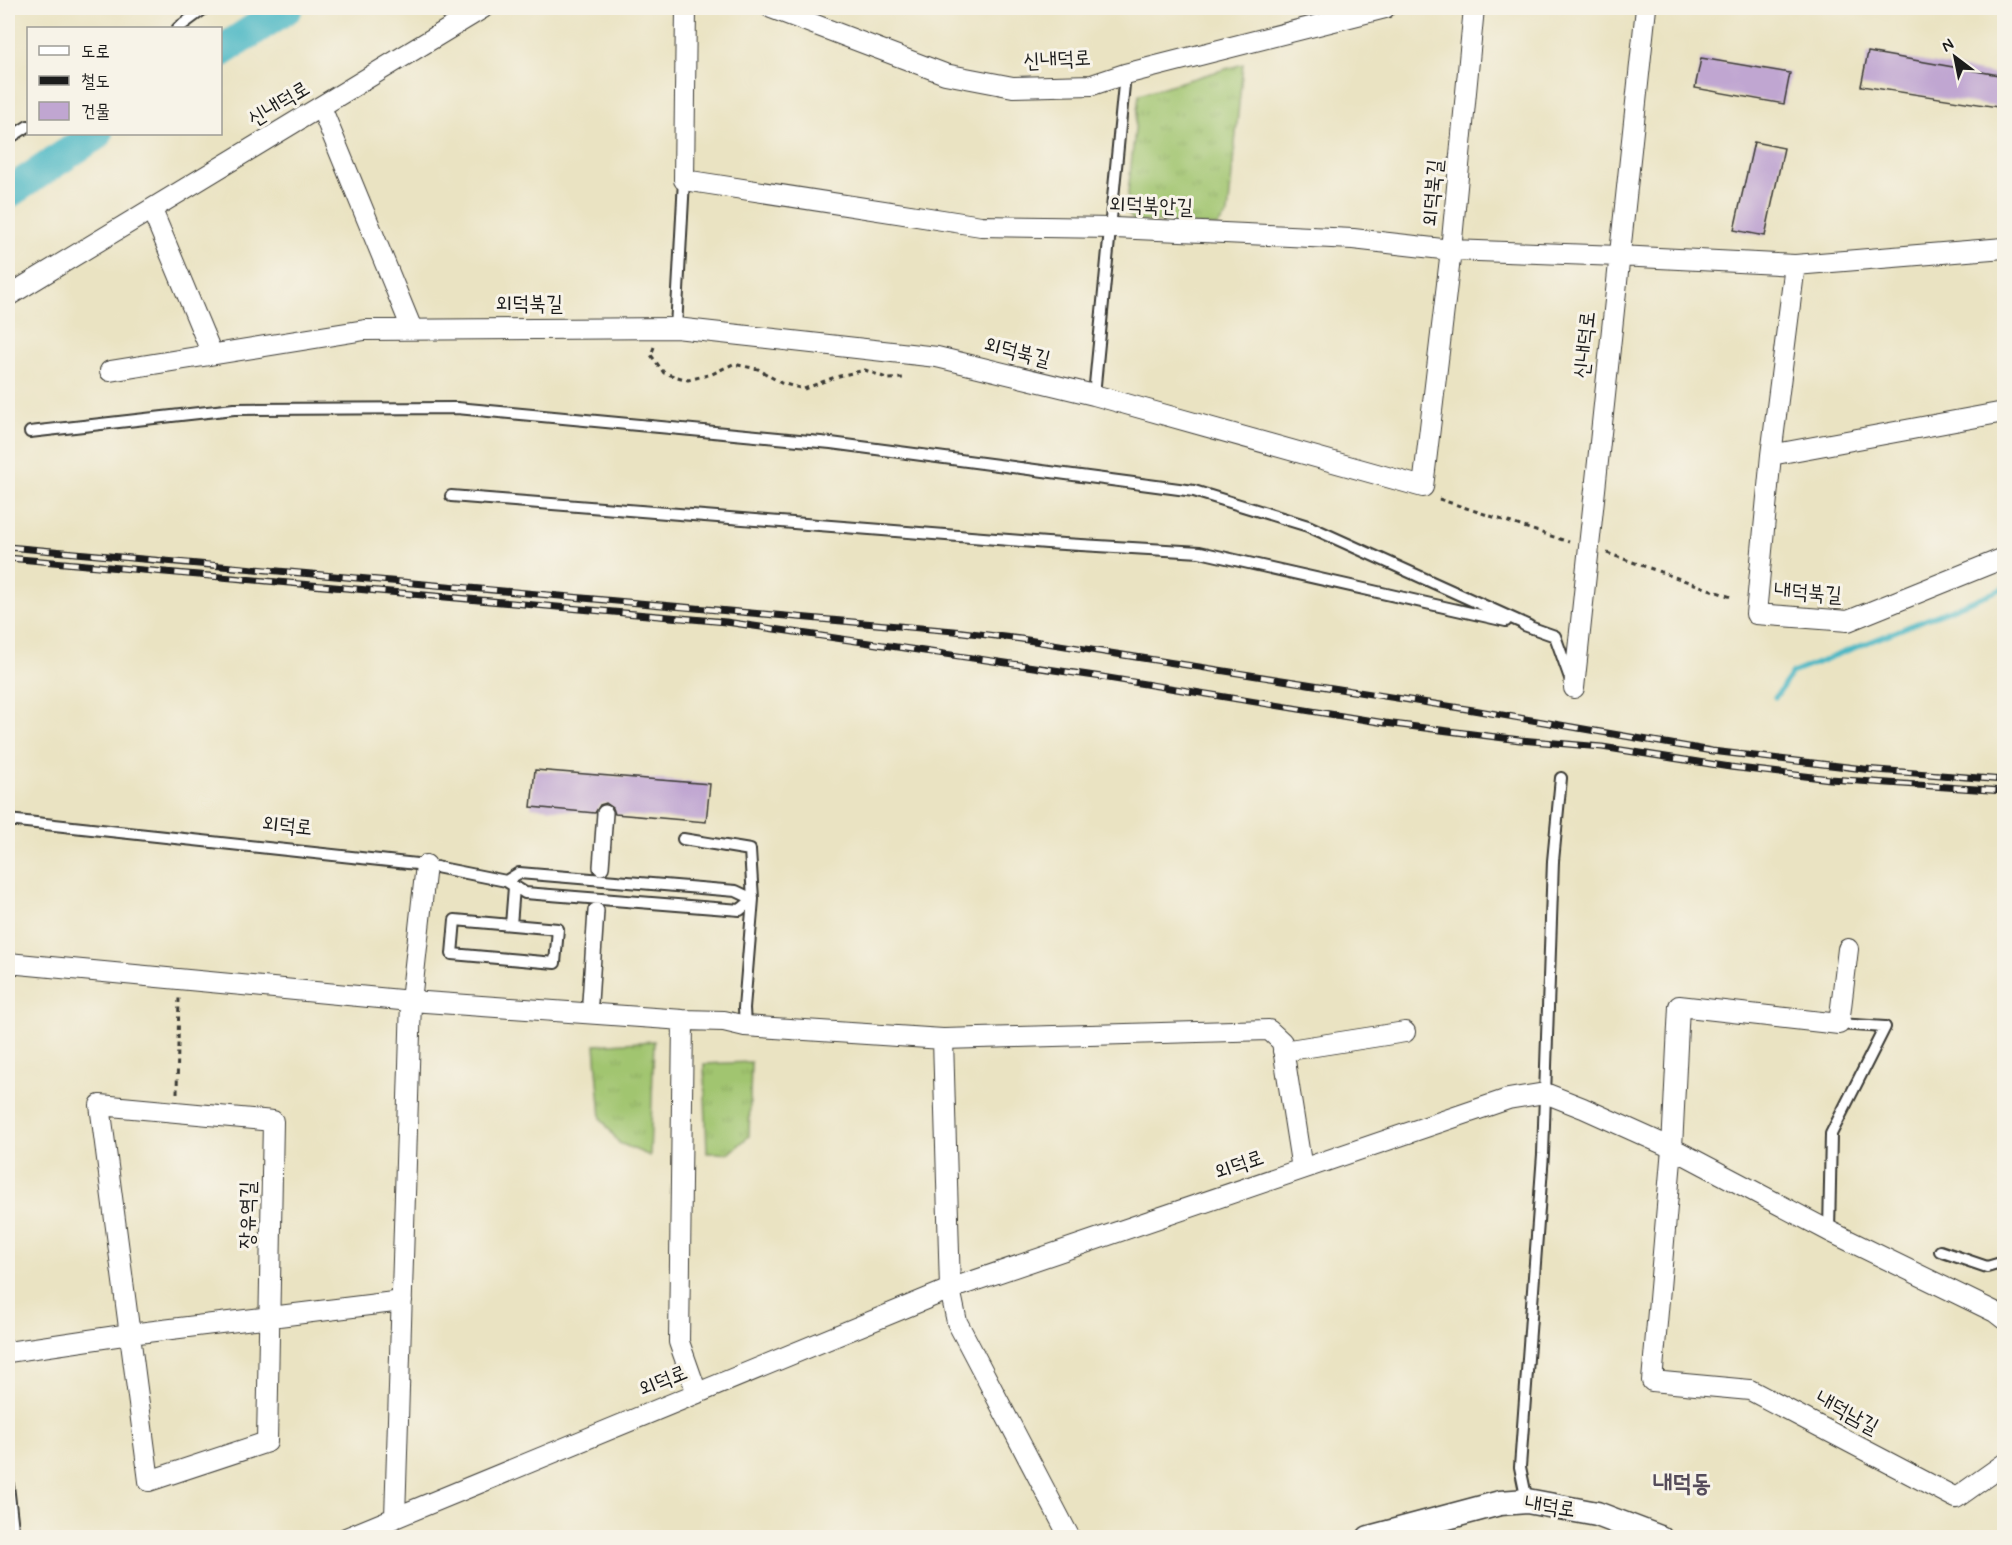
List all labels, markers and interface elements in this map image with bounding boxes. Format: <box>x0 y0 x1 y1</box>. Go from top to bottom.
legend <box>27 27 222 135</box>
north arrow <box>1925 27 1985 87</box>
text: N <box>1938 34 1958 57</box>
text: 도로 <box>81 40 110 64</box>
street label: 신내덕로 <box>1023 44 1091 76</box>
text: 철도 <box>81 70 110 94</box>
street label: 신내덕로 <box>243 75 315 133</box>
text: 건물 <box>81 100 110 124</box>
street label: 외덕북길 <box>1416 158 1450 228</box>
street label: 외덕북안길 <box>1108 191 1194 221</box>
street label: 외덕북길 <box>495 290 563 318</box>
street label: 신내덕로 <box>1568 310 1602 380</box>
street label: 외덕북길 <box>981 330 1053 374</box>
street label: 내덕북길 <box>1773 577 1843 609</box>
street label: 외덕로 <box>260 809 314 843</box>
street label: 외덕로 <box>1210 1144 1268 1186</box>
street label: 장유역길 <box>233 1181 263 1249</box>
street label: 외덕로 <box>634 1359 692 1403</box>
street label: 내덕남길 <box>1811 1385 1884 1441</box>
district label: 내덕동 <box>1653 1469 1711 1500</box>
street label: 내덕로 <box>1523 1490 1577 1524</box>

